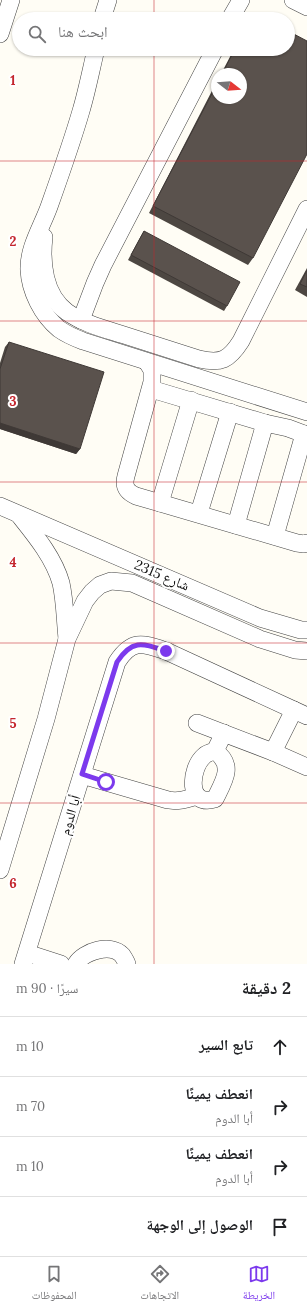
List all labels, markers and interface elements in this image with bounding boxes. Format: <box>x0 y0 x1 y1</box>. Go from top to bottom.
search box <box>12 12 295 56</box>
text: ابحث هنا <box>58 22 108 41</box>
icon: search <box>26 23 48 45</box>
north arrow <box>211 68 247 104</box>
text: 1 <box>10 72 16 89</box>
text: 2 <box>10 233 17 250</box>
text: 3 <box>9 393 17 410</box>
text: 4 <box>9 554 17 571</box>
street label: شارع 2315 <box>131 555 192 596</box>
route end <box>157 642 175 660</box>
text: 5 <box>9 715 17 732</box>
route start <box>97 773 115 791</box>
street label: أبا الدوم <box>55 793 86 837</box>
text: 6 <box>9 875 17 892</box>
text: 2 دقيقة <box>242 977 291 999</box>
text: سيرًا · 90 m <box>16 980 78 997</box>
text: تابع السير <box>199 1035 253 1054</box>
icon: ahead <box>269 1036 291 1058</box>
text: 10 m <box>16 1038 44 1055</box>
text: انعطف يمينًا <box>185 1084 253 1103</box>
icon: right <box>269 1096 291 1118</box>
text: 70 m <box>16 1098 45 1115</box>
text: أبا الدوم <box>215 1110 253 1127</box>
text: انعطف يمينًا <box>185 1144 253 1163</box>
icon: right <box>269 1156 291 1178</box>
text: 10 m <box>16 1158 44 1175</box>
text: أبا الدوم <box>215 1170 253 1187</box>
text: الوصول إلى الوجهة <box>146 1215 253 1234</box>
icon: arrive <box>269 1216 291 1238</box>
tab: المحفوظات <box>32 1263 77 1306</box>
tab: الاتجاهات <box>140 1263 179 1306</box>
tab: الخريطة <box>243 1263 275 1306</box>

